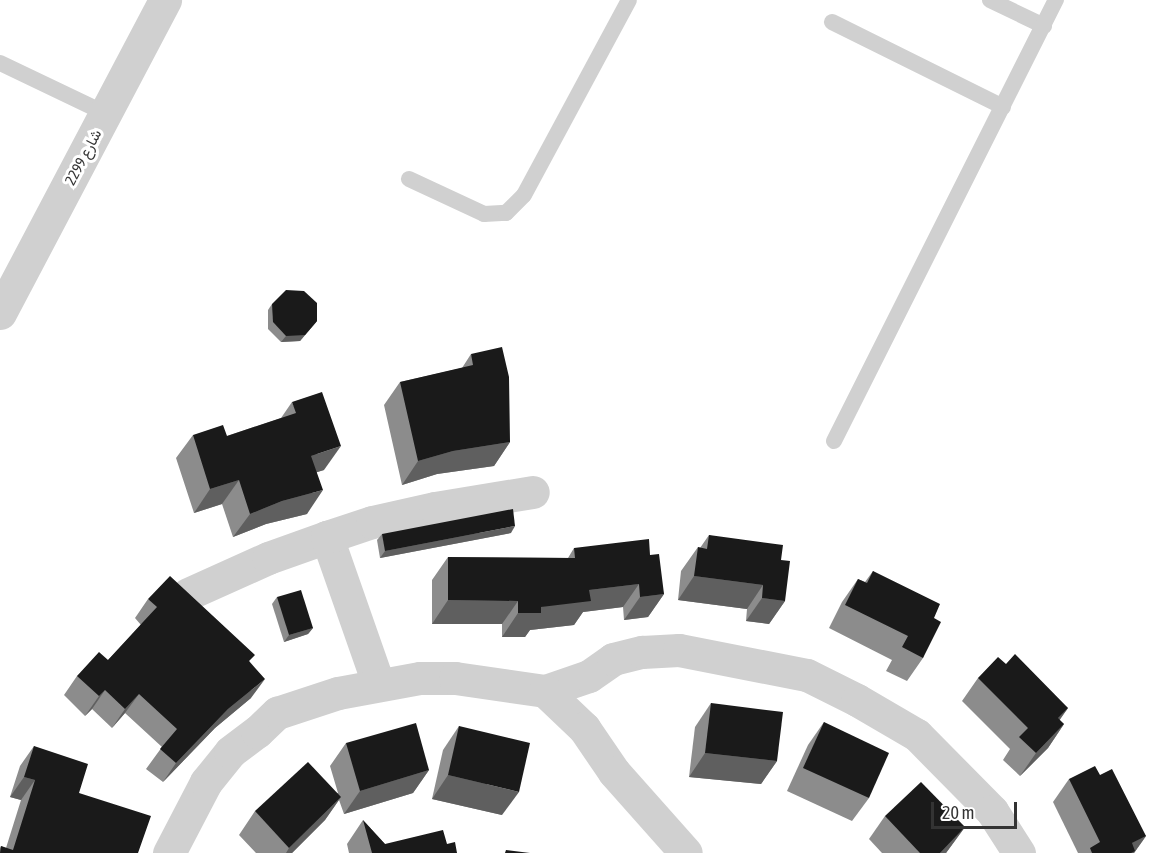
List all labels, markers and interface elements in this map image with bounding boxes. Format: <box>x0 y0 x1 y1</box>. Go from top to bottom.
street label: شارع 2299 <box>61 126 105 188</box>
scale bar <box>934 790 1020 828</box>
text: 20 m <box>942 802 974 823</box>

